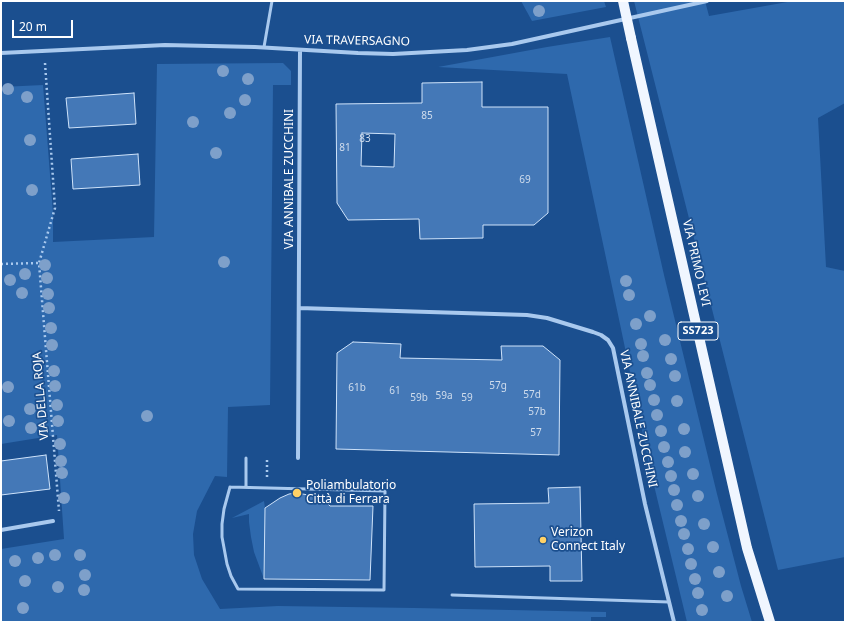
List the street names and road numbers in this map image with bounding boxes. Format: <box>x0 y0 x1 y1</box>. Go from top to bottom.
street label: VIA TRAVERSAGNO <box>304 33 410 49</box>
street label: VIA ANNIBALE ZUCCHINI <box>283 109 297 249</box>
street label: VIA PRIMO LEVI <box>679 218 713 308</box>
road number: SS723 <box>678 322 718 340</box>
street label: VIA ANNIBALE ZUCCHINI <box>616 349 660 489</box>
street label: VIA DELLA ROJA <box>30 351 52 441</box>

